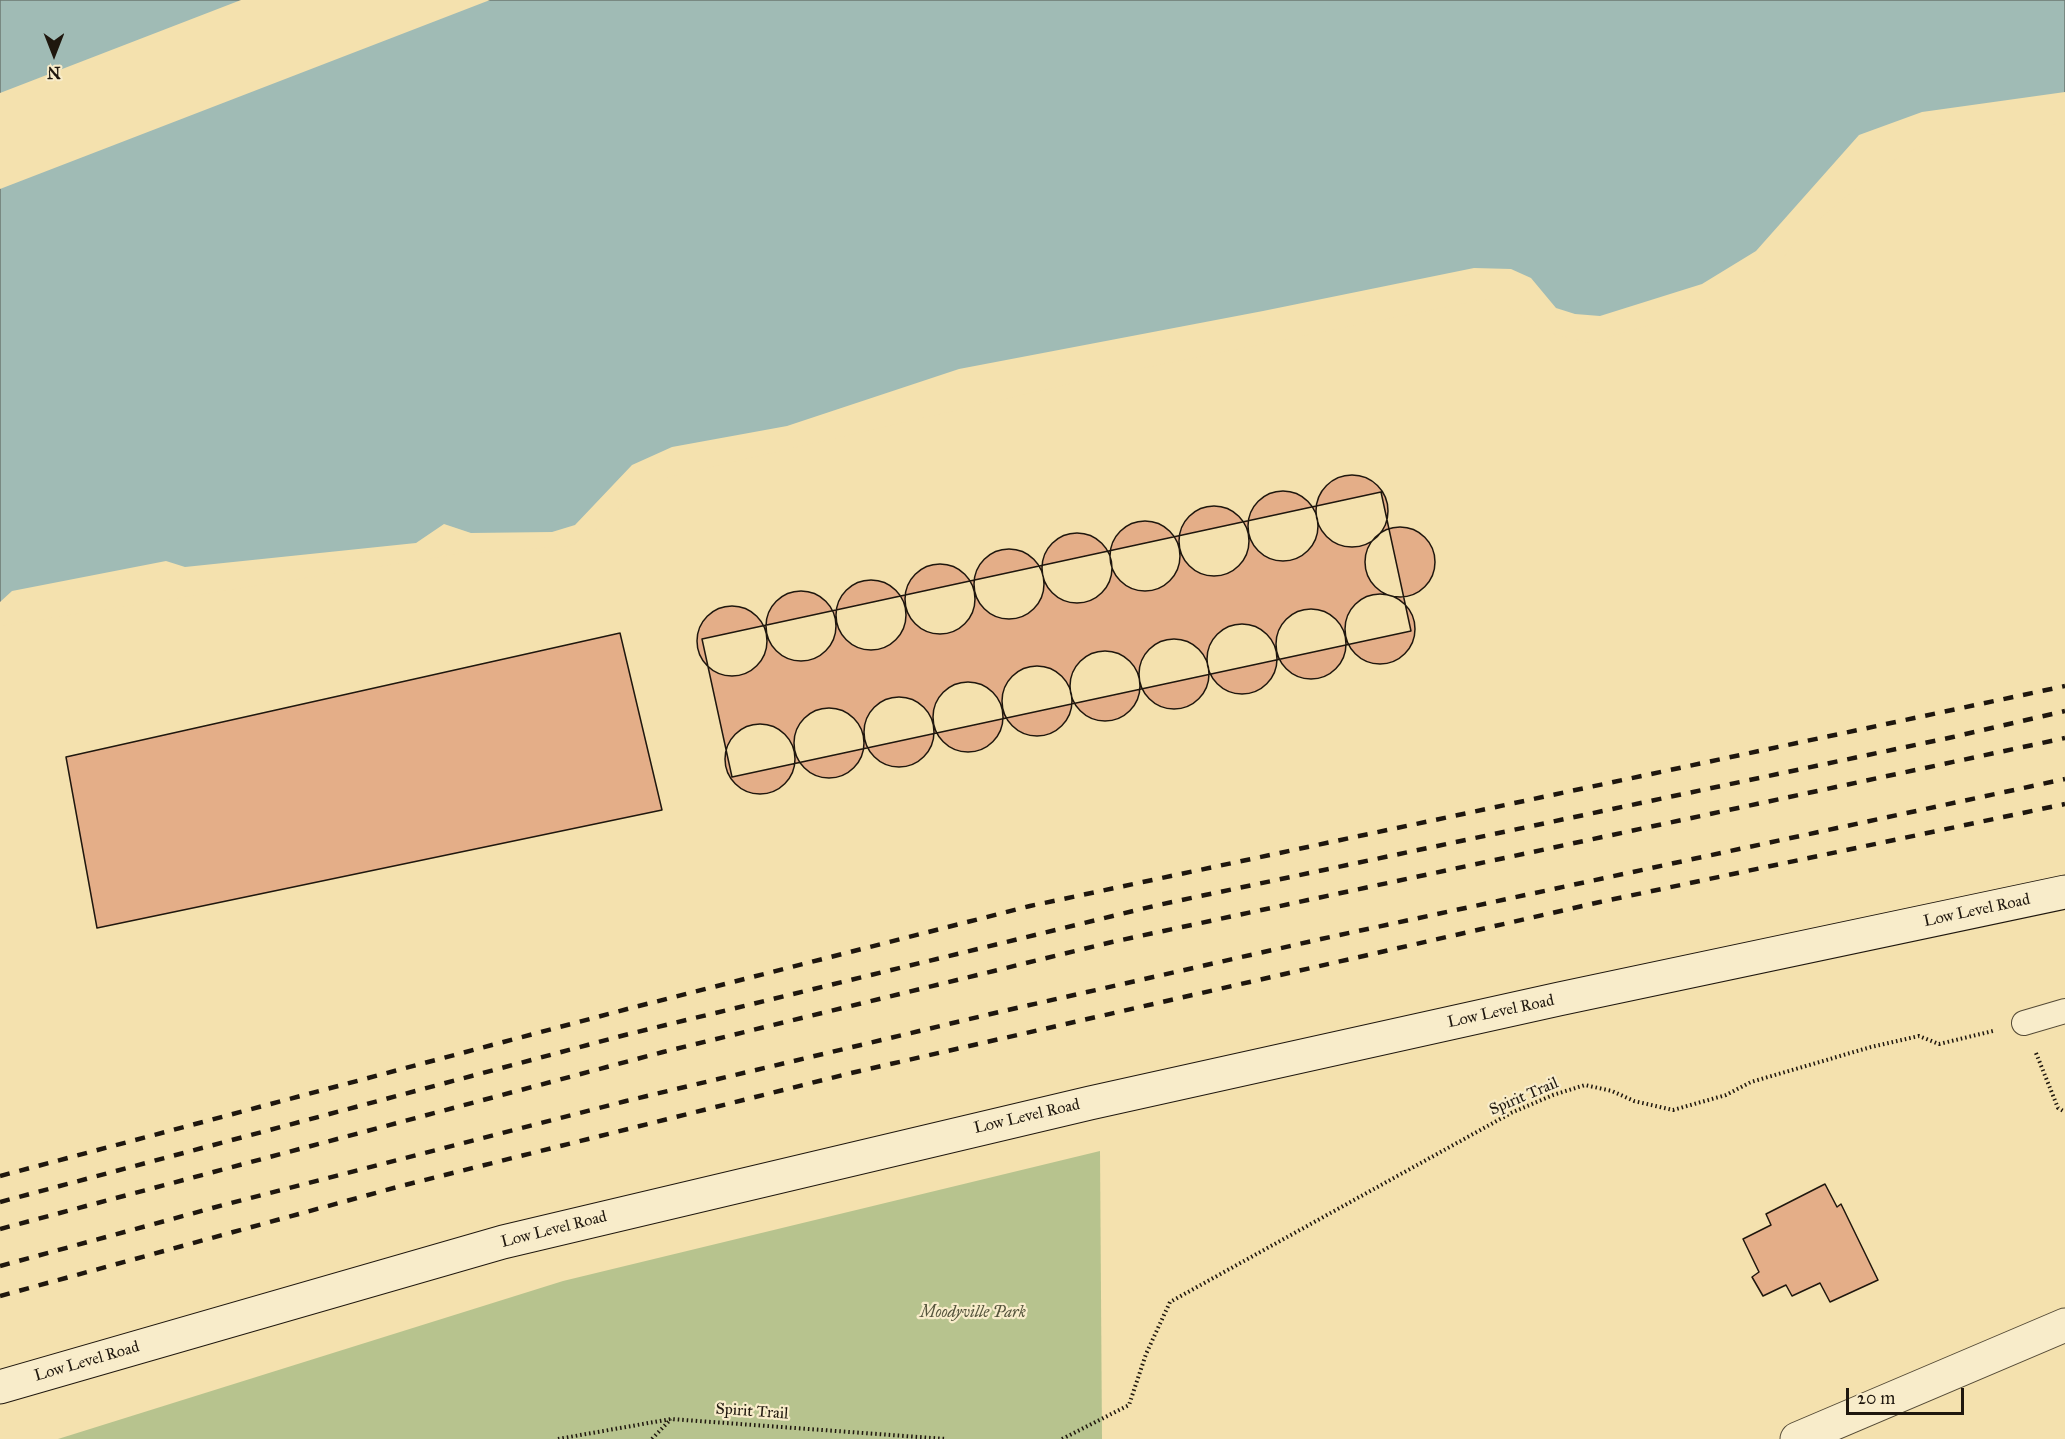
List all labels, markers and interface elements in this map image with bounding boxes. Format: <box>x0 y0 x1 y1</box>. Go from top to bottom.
north arrow <box>24 24 84 84</box>
text: N <box>47 63 61 82</box>
street label: Low Level Road <box>1922 890 2032 932</box>
street label: Low Level Road <box>1446 991 1556 1033</box>
street label: Spirit Trail <box>1487 1074 1561 1120</box>
street label: Low Level Road <box>972 1095 1082 1139</box>
street label: Low Level Road <box>499 1208 609 1252</box>
park label: Moodyville Park <box>920 1303 1026 1323</box>
street label: Low Level Road <box>32 1338 142 1386</box>
scale bar <box>1849 1376 1968 1414</box>
text: 20 m <box>1857 1387 1895 1409</box>
street label: Spirit Trail <box>715 1400 789 1424</box>

